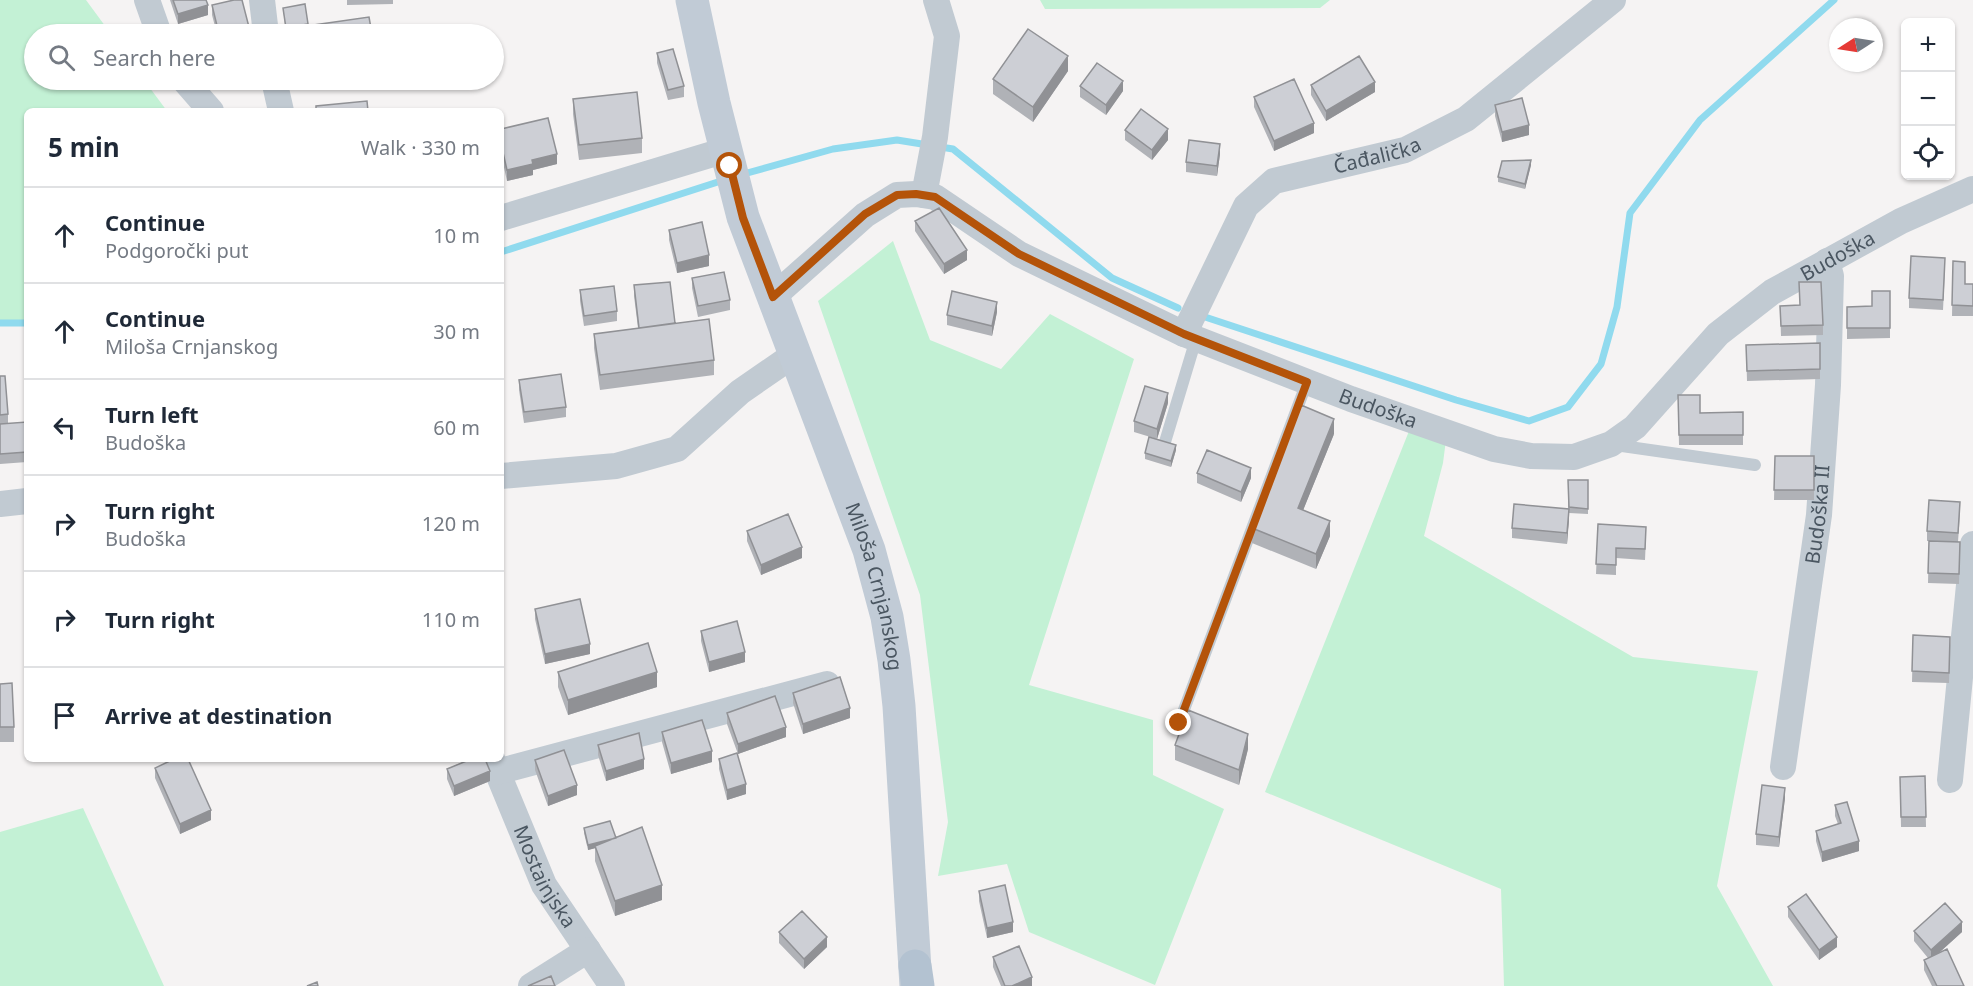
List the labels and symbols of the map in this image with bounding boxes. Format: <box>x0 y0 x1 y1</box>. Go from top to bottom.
north arrow <box>1829 18 1883 72</box>
street label: Čađalička <box>1331 130 1425 179</box>
route start <box>716 152 742 178</box>
street label: Budoška <box>1795 224 1879 287</box>
street label: Budoška <box>1335 382 1421 434</box>
street label: Budoška II <box>1798 464 1835 566</box>
street label: Miloša Crnjanskog <box>839 499 909 672</box>
route end <box>1165 709 1191 735</box>
street label: Mostainjska <box>508 821 583 933</box>

